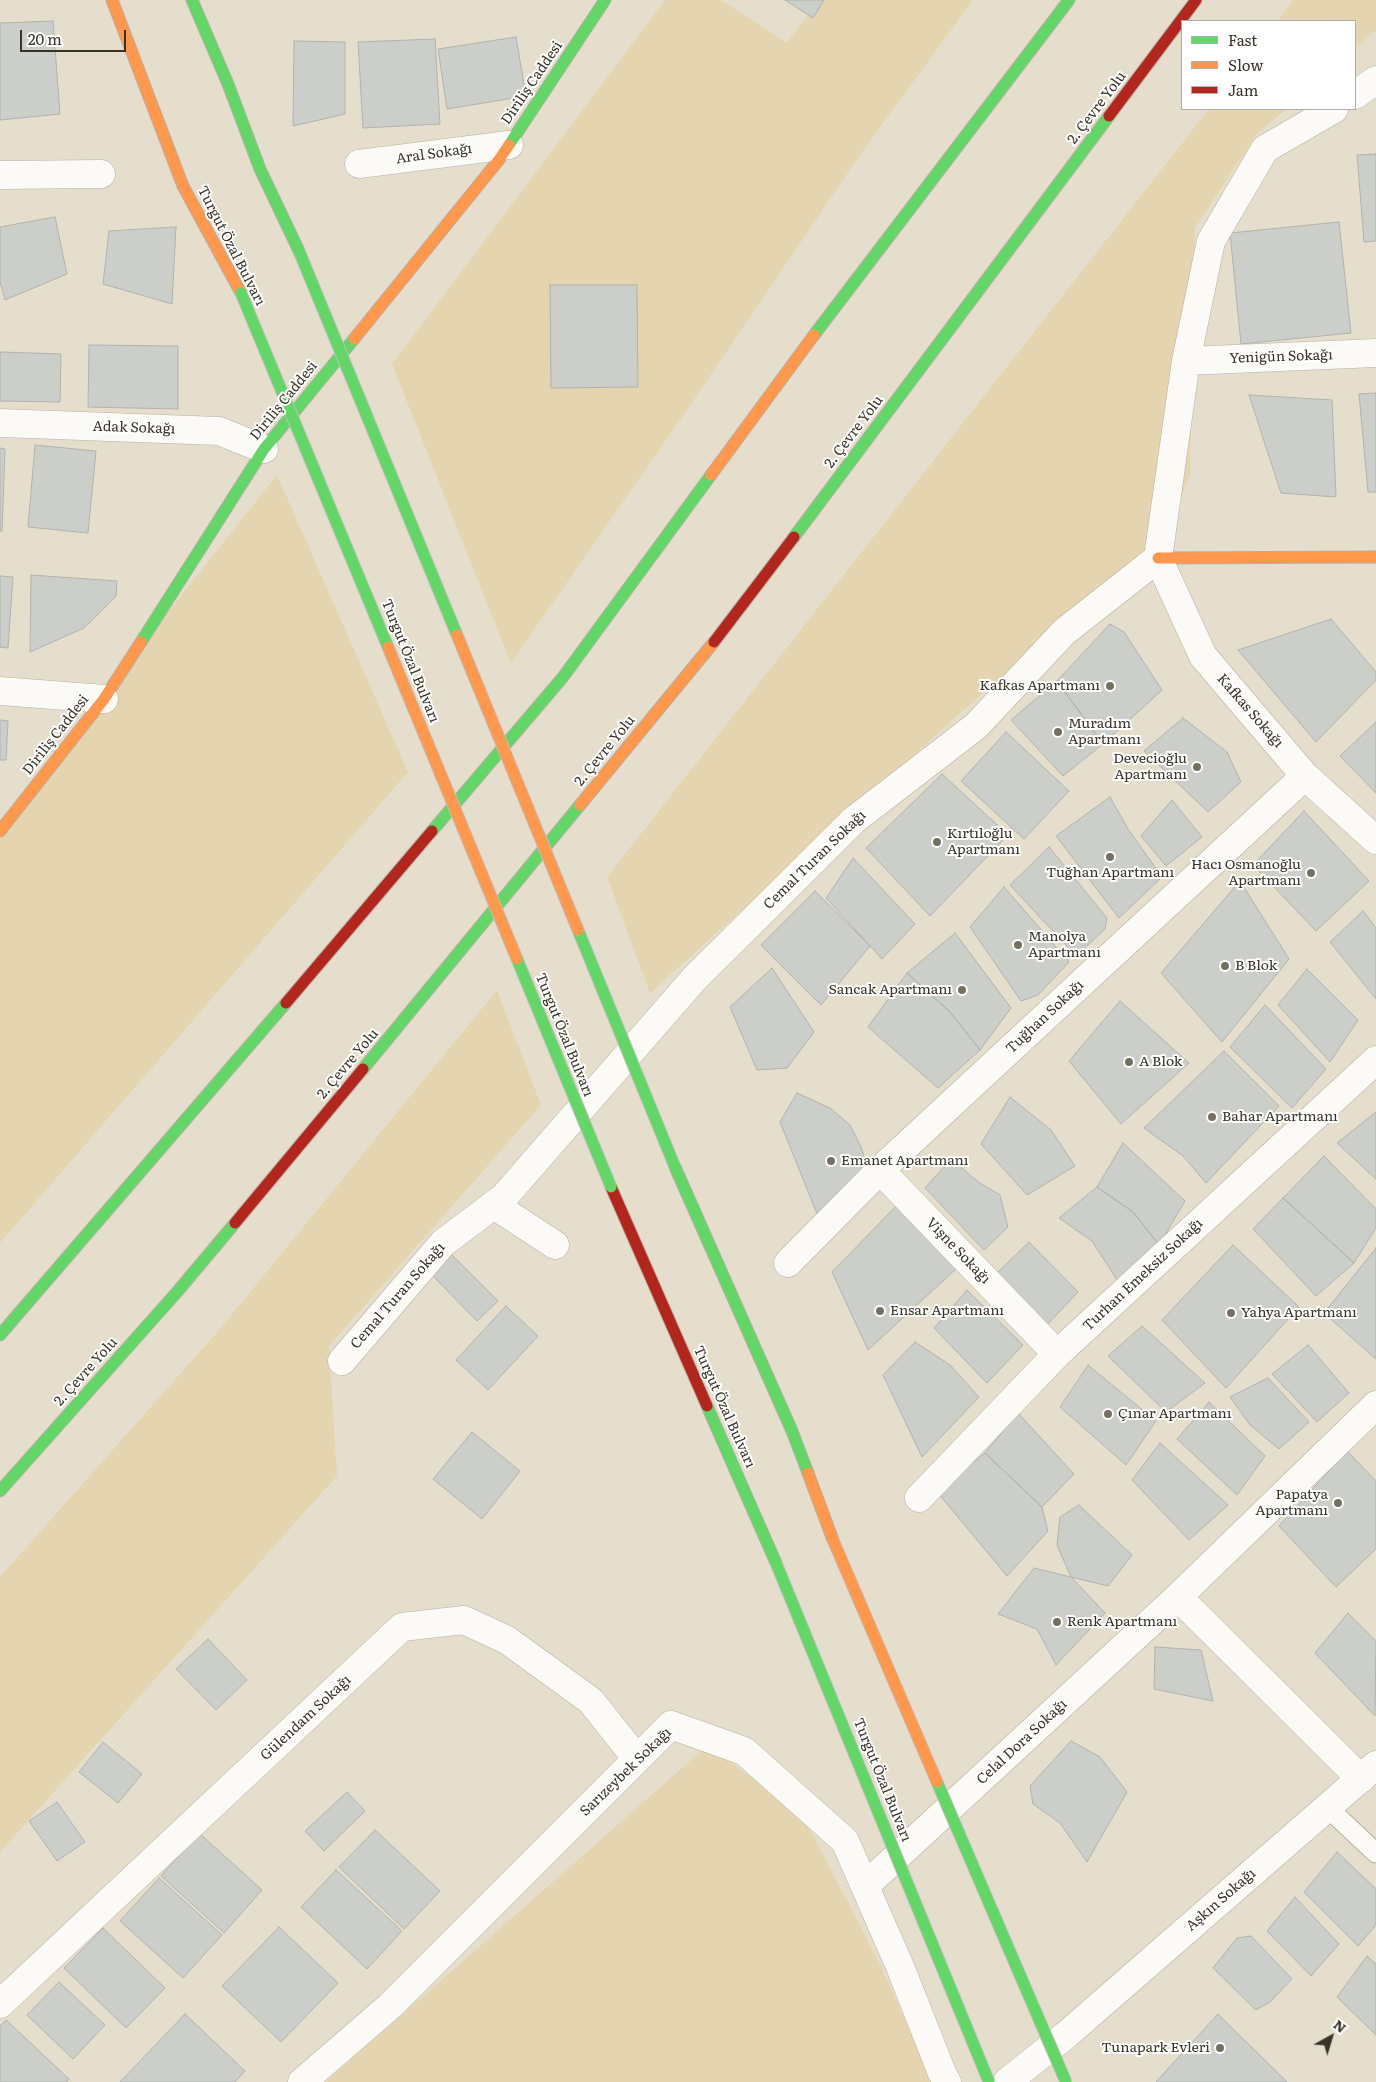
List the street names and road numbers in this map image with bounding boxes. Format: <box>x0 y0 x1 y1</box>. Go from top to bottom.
street label: Diriliş Caddesi <box>498 38 566 128</box>
street label: 2. Çevre Yolu <box>1064 68 1130 148</box>
street label: Aral Sokağı <box>395 140 473 168</box>
street label: Turgut Özal Bulvarı <box>194 183 268 309</box>
street label: Yenigün Sokağı <box>1229 347 1333 367</box>
street label: Diriliş Caddesi <box>247 358 321 444</box>
street label: 2. Çevre Yolu <box>821 392 887 472</box>
street label: Adak Sokağı <box>92 418 176 438</box>
street label: Turgut Özal Bulvarı <box>378 597 442 725</box>
street label: Kafkas Sokağı <box>1213 671 1287 751</box>
street label: Diriliş Caddesi <box>19 692 93 778</box>
street label: 2. Çevre Yolu <box>571 712 639 790</box>
street label: Cemal Turan Sokağı <box>760 807 870 913</box>
street label: Turgut Özal Bulvarı <box>532 971 596 1099</box>
street label: Tuğhan Sokağı <box>1003 977 1087 1057</box>
street label: 2. Çevre Yolu <box>314 1026 382 1102</box>
street label: Vişne Sokağı <box>922 1214 994 1288</box>
street label: Turhan Emeksiz Sokağı <box>1080 1215 1206 1335</box>
street label: Cemal Turan Sokağı <box>347 1239 449 1353</box>
street label: 2. Çevre Yolu <box>51 1334 121 1410</box>
street label: Turgut Özal Bulvarı <box>690 1343 758 1471</box>
street label: Gülendam Sokağı <box>257 1672 355 1764</box>
street label: Celal Dora Sokağı <box>973 1696 1071 1788</box>
street label: Turgut Özal Bulvarı <box>850 1716 914 1844</box>
street label: Sarızeybek Sokağı <box>577 1724 675 1820</box>
street label: Aşkın Sokağı <box>1183 1865 1259 1935</box>

